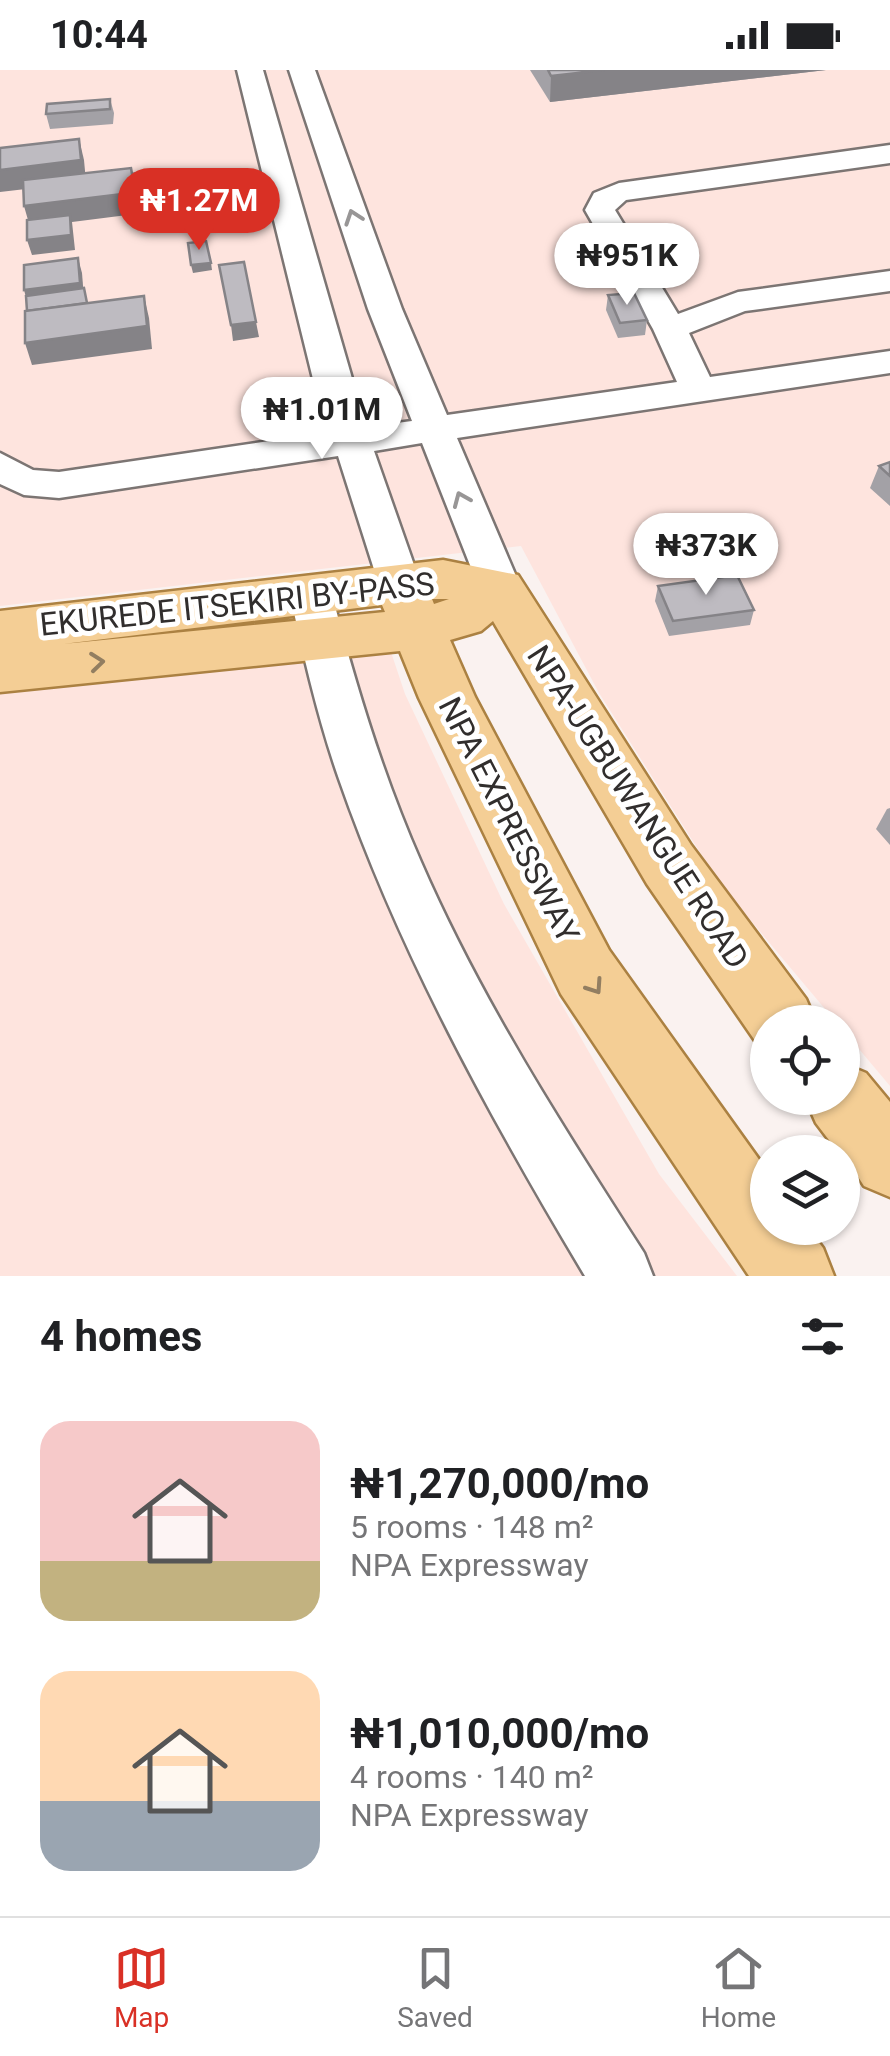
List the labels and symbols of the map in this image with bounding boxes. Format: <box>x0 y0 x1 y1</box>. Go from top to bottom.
pin: ₦1.27M <box>118 168 280 253</box>
one-way arrow <box>344 209 364 226</box>
pin: ₦951K <box>557 223 697 308</box>
pin: ₦1.01M <box>241 377 403 462</box>
one-way arrow <box>453 491 473 509</box>
pin: ₦373K <box>636 513 776 598</box>
street label: EKUREDE ITSEKIRI BY-PASS <box>38 564 436 644</box>
street label: NPA-UGBUWANGUE ROAD <box>519 638 757 976</box>
one-way arrow <box>89 651 105 673</box>
street label: NPA EXPRESSWAY <box>431 691 587 949</box>
one-way arrow <box>583 975 601 994</box>

